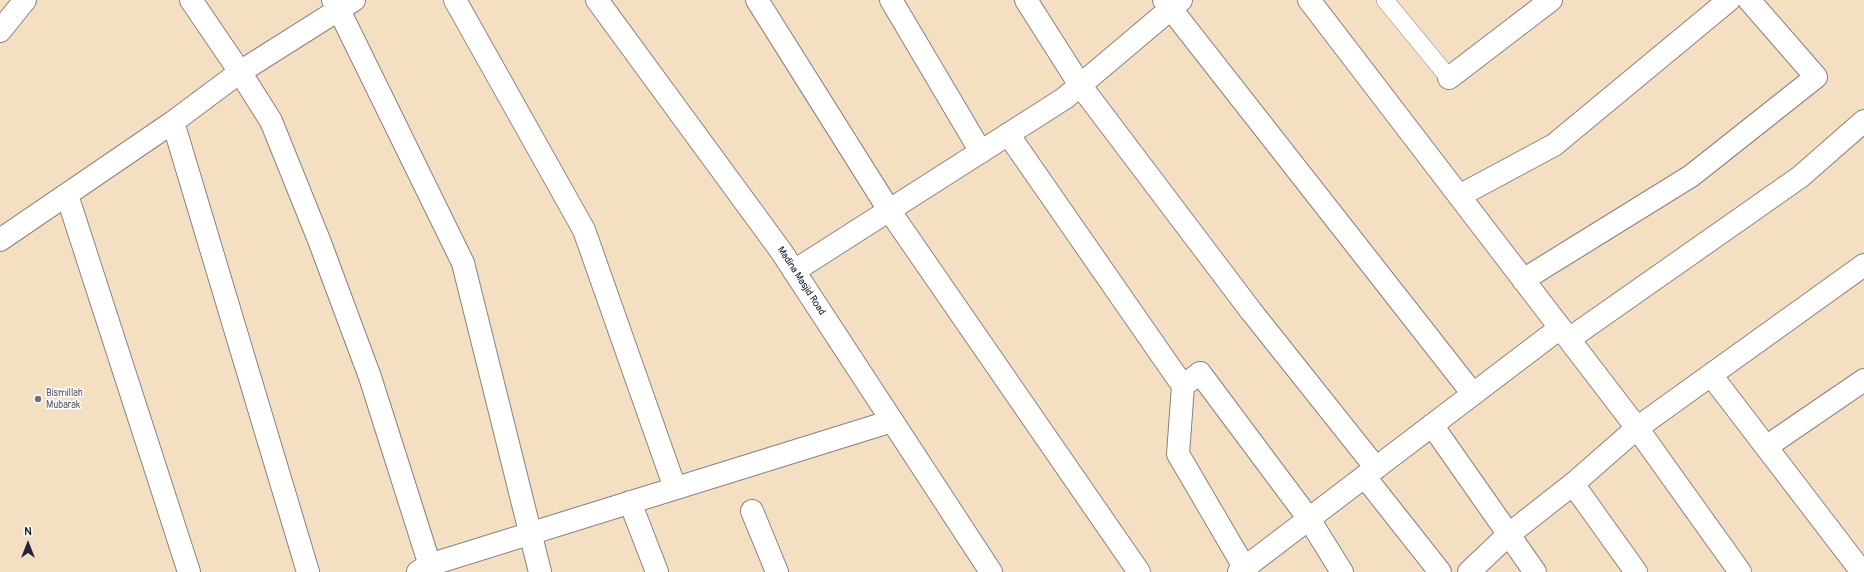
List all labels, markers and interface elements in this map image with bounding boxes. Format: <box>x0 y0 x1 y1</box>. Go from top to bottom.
street label: Madina Masjid Road <box>774 245 828 317</box>
place label: Bismillah Mubarak <box>46 387 83 410</box>
marker: Bismillah Mubarak <box>33 394 43 404</box>
north arrow <box>8 524 48 564</box>
text: N <box>24 525 32 538</box>

